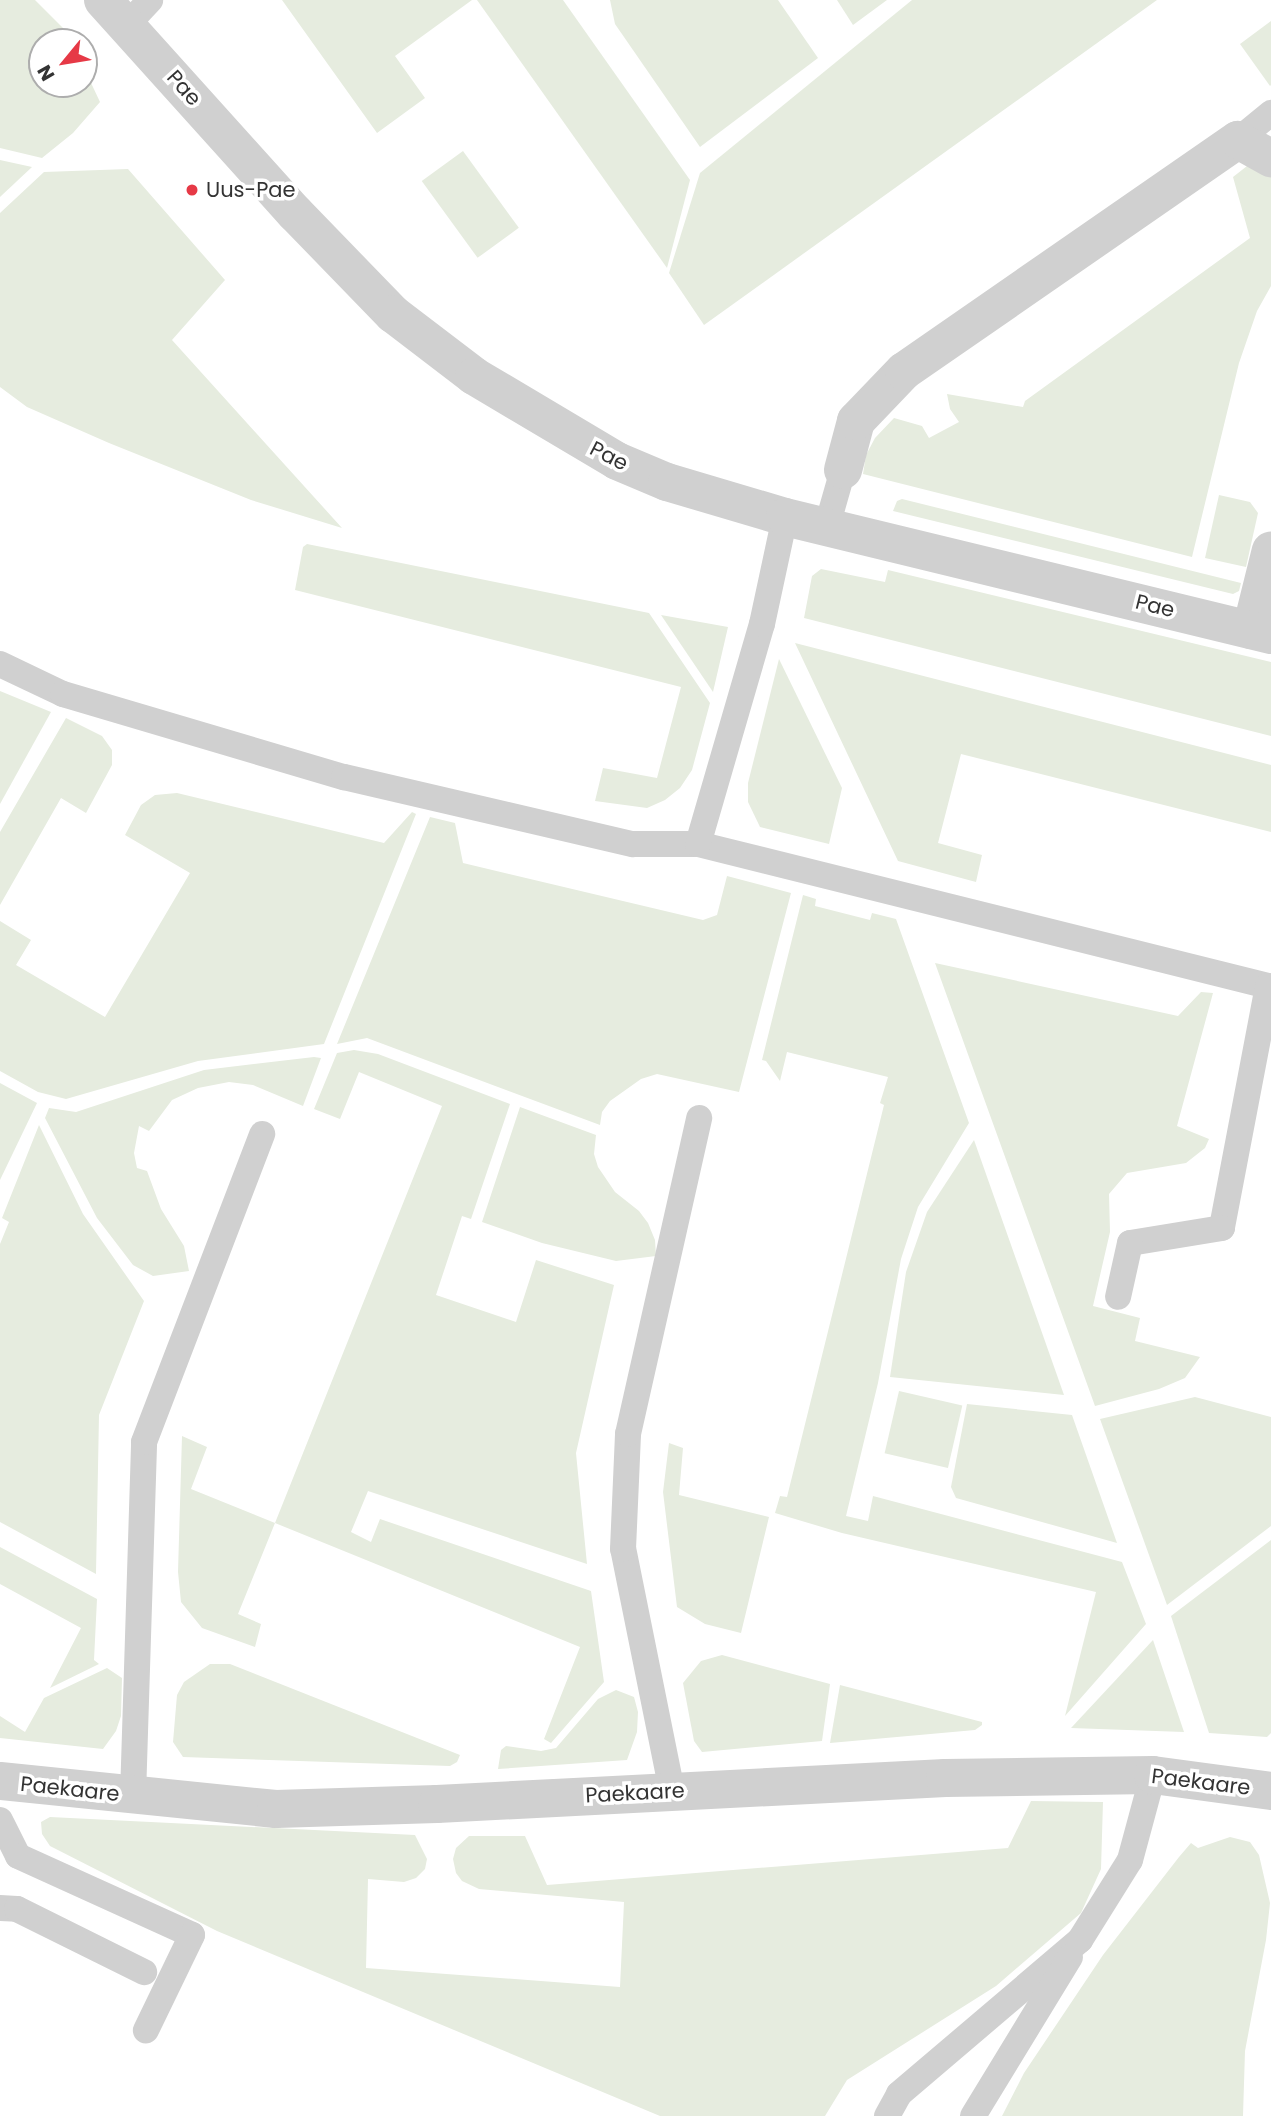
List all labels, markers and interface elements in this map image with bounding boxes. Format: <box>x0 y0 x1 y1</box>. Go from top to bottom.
north arrow <box>28 28 98 98</box>
text: N <box>31 60 61 86</box>
street label: Pae <box>161 65 207 111</box>
place label: Uus-Pae <box>206 177 296 203</box>
marker: Uus-Pae <box>184 182 200 198</box>
street label: Pae <box>586 436 632 476</box>
street label: Pae <box>1133 589 1177 623</box>
street label: Paekaare <box>1150 1763 1252 1801</box>
street label: Paekaare <box>19 1771 121 1807</box>
street label: Paekaare <box>585 1778 685 1808</box>

